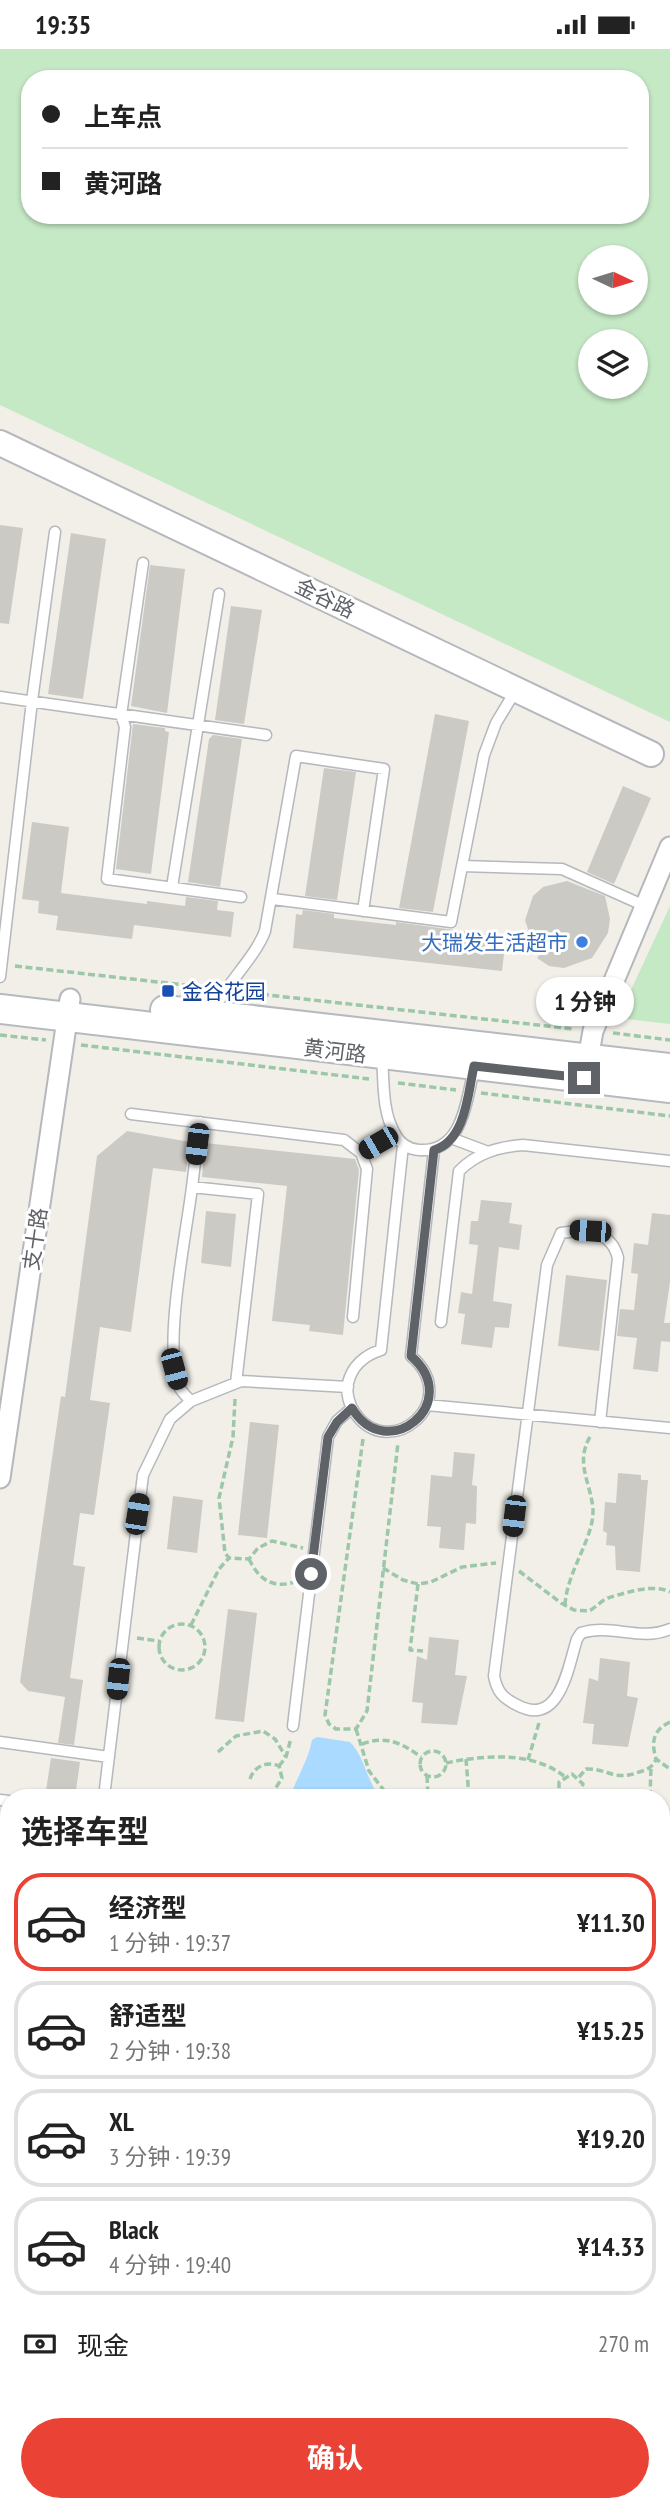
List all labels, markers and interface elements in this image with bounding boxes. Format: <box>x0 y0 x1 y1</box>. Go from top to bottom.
text: 19:35 <box>35 8 91 41</box>
text: 上车点 <box>84 100 162 133</box>
text: 黄河路 <box>84 167 162 200</box>
north arrow <box>578 245 648 315</box>
map controls <box>578 245 648 399</box>
button: layers <box>578 329 648 399</box>
street label: 金谷路 <box>291 572 359 624</box>
place label: 大瑞发生活超市 <box>421 929 568 956</box>
marker: 大瑞发生活超市 <box>574 934 590 950</box>
callout: 1 分钟 <box>535 977 633 1025</box>
place label: 金谷花园 <box>182 978 266 1005</box>
marker: 金谷花园 <box>160 983 176 999</box>
text: 1 分钟 <box>554 987 616 1016</box>
street label: 黄河路 <box>302 1034 368 1068</box>
route end <box>568 1062 600 1094</box>
car <box>185 1122 210 1166</box>
car <box>355 1123 402 1163</box>
street label: 支十路 <box>17 1206 53 1272</box>
car <box>569 1219 612 1243</box>
car <box>159 1346 190 1392</box>
car <box>124 1492 151 1536</box>
car <box>502 1494 527 1538</box>
route start <box>295 1558 327 1590</box>
car <box>106 1657 131 1701</box>
text: 选择车型 <box>21 1810 149 1852</box>
icon: car <box>25 1891 88 1954</box>
text: 经济型 <box>109 1891 187 1924</box>
text: ¥11.30 <box>577 1906 645 1939</box>
text: 1 分钟 · 19:37 <box>109 1928 231 1957</box>
icon: car <box>25 1999 88 2062</box>
text: 舒适型 <box>109 1999 187 2032</box>
text: ¥15.25 <box>577 2014 645 2047</box>
text: 2 分钟 · 19:38 <box>109 2036 231 2065</box>
text: XL <box>109 2105 134 2138</box>
icon: car <box>25 2107 88 2170</box>
text: ¥19.20 <box>577 2122 645 2155</box>
text: 3 分钟 · 19:39 <box>109 2142 231 2171</box>
text: Black <box>109 2213 159 2246</box>
icon: car <box>25 2215 88 2278</box>
text: ¥14.33 <box>577 2230 645 2263</box>
text: 4 分钟 · 19:40 <box>109 2250 231 2279</box>
icon: cash <box>21 2325 59 2363</box>
text: 现金 <box>77 2329 129 2362</box>
text: 270 m <box>598 2329 649 2358</box>
button: 确认 <box>21 2418 649 2498</box>

